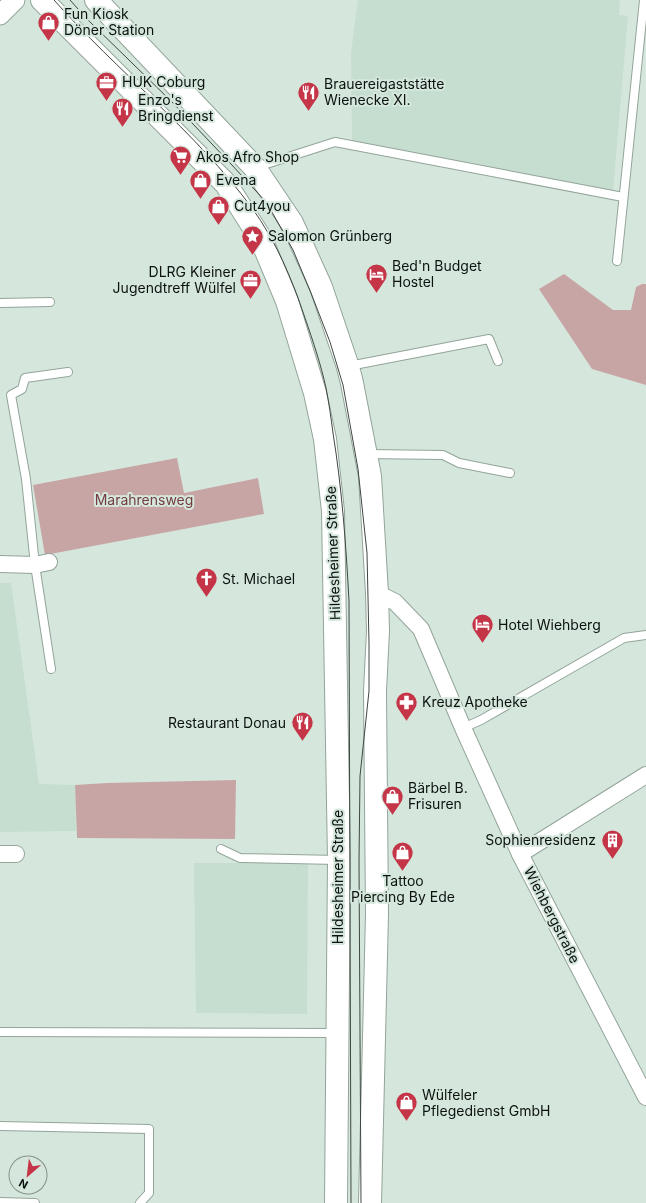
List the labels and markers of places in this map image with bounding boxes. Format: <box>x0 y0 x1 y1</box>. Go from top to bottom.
place label: Fun Kiosk Döner Station <box>64 5 154 38</box>
shop icon: Fun Kiosk Döner Station <box>36 9 62 42</box>
office icon: HUK Coburg <box>94 69 120 102</box>
place label: HUK Coburg <box>122 73 205 90</box>
place label: Brauereigaststätte Wienecke XI. <box>324 75 444 108</box>
restaurant icon: Brauereigaststätte Wienecke XI. <box>295 79 321 112</box>
place label: Enzo's Bringdienst <box>138 91 214 124</box>
restaurant icon: Enzo's Bringdienst <box>110 95 136 128</box>
supermarket icon: Akos Afro Shop <box>168 144 194 177</box>
place label: Akos Afro Shop <box>196 148 299 165</box>
shop icon: Evena <box>188 167 214 200</box>
place label: Evena <box>216 171 256 188</box>
shop icon: Cut4you <box>205 193 231 226</box>
place label: Cut4you <box>234 197 290 214</box>
place icon: Salomon Grünberg <box>239 223 265 256</box>
place label: Salomon Grünberg <box>268 227 392 244</box>
place label: Bed'n Budget Hostel <box>392 257 482 290</box>
hotel icon: Bed'n Budget Hostel <box>364 261 390 294</box>
place label: DLRG Kleiner Jugendtreff Wülfel <box>113 263 236 296</box>
office icon: DLRG Kleiner Jugendtreff Wülfel <box>238 267 264 300</box>
church icon: St. Michael <box>194 566 220 599</box>
place label: St. Michael <box>222 570 295 587</box>
hotel icon: Hotel Wiehberg <box>469 612 495 645</box>
place label: Hotel Wiehberg <box>498 616 601 633</box>
pharmacy icon: Kreuz Apotheke <box>393 689 419 722</box>
place label: Kreuz Apotheke <box>422 693 528 710</box>
restaurant icon: Restaurant Donau <box>289 710 315 743</box>
place label: Restaurant Donau <box>168 714 286 731</box>
place label: Bärbel B. Frisuren <box>408 779 468 812</box>
shop icon: Bärbel B. Frisuren <box>380 783 406 816</box>
building icon: Sophienresidenz <box>599 827 625 860</box>
place label: Sophienresidenz <box>485 831 596 848</box>
shop icon: Tattoo Piercing By Ede <box>390 840 416 873</box>
place label: Tattoo Piercing By Ede <box>351 872 455 905</box>
place label: Wülfeler Pflegedienst GmbH <box>422 1086 550 1119</box>
shop icon: Wülfeler Pflegedienst GmbH <box>393 1090 419 1123</box>

